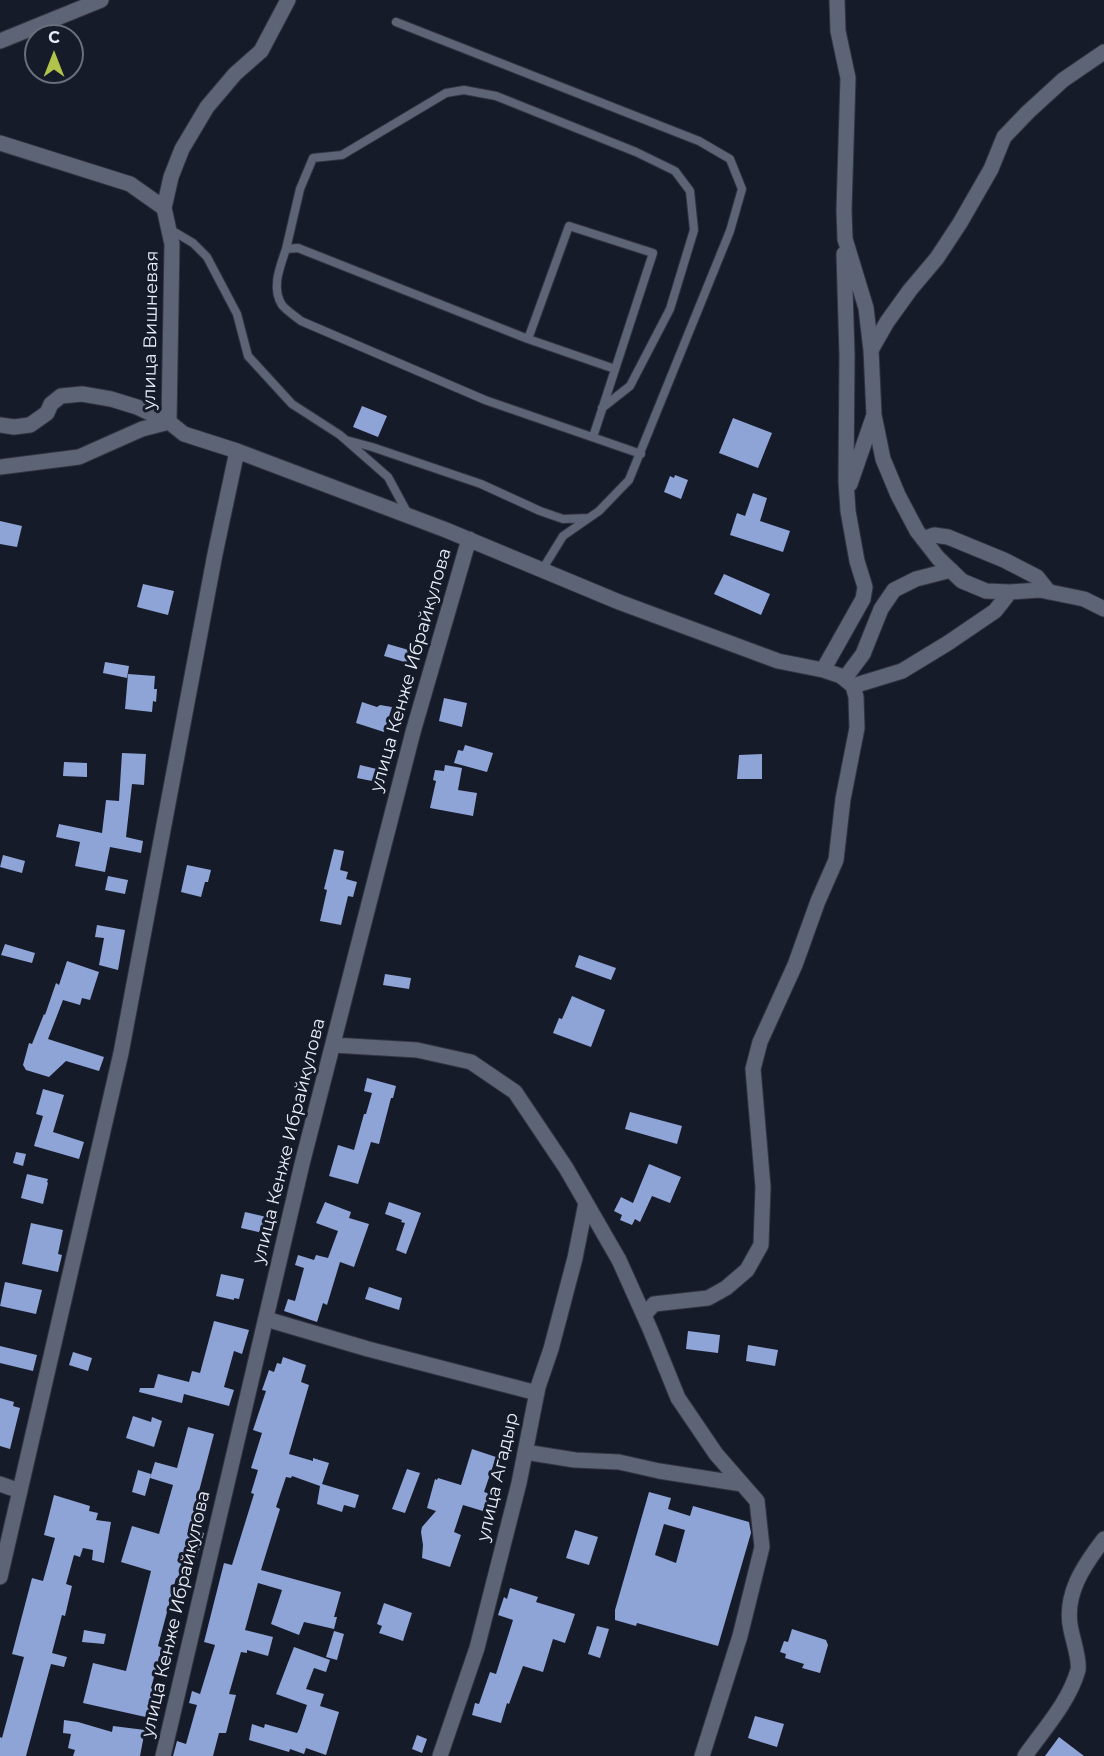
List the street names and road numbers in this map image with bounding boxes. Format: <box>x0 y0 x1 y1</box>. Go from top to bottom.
street label: улица Вишневая <box>139 250 163 410</box>
street label: улица Кенже Ибрайкулова <box>366 546 456 794</box>
street label: улица Кенже Ибрайкулова <box>248 1016 330 1266</box>
street label: улица Агадыр <box>473 1410 523 1544</box>
street label: улица Кенже Ибрайкулова <box>137 1489 215 1739</box>

